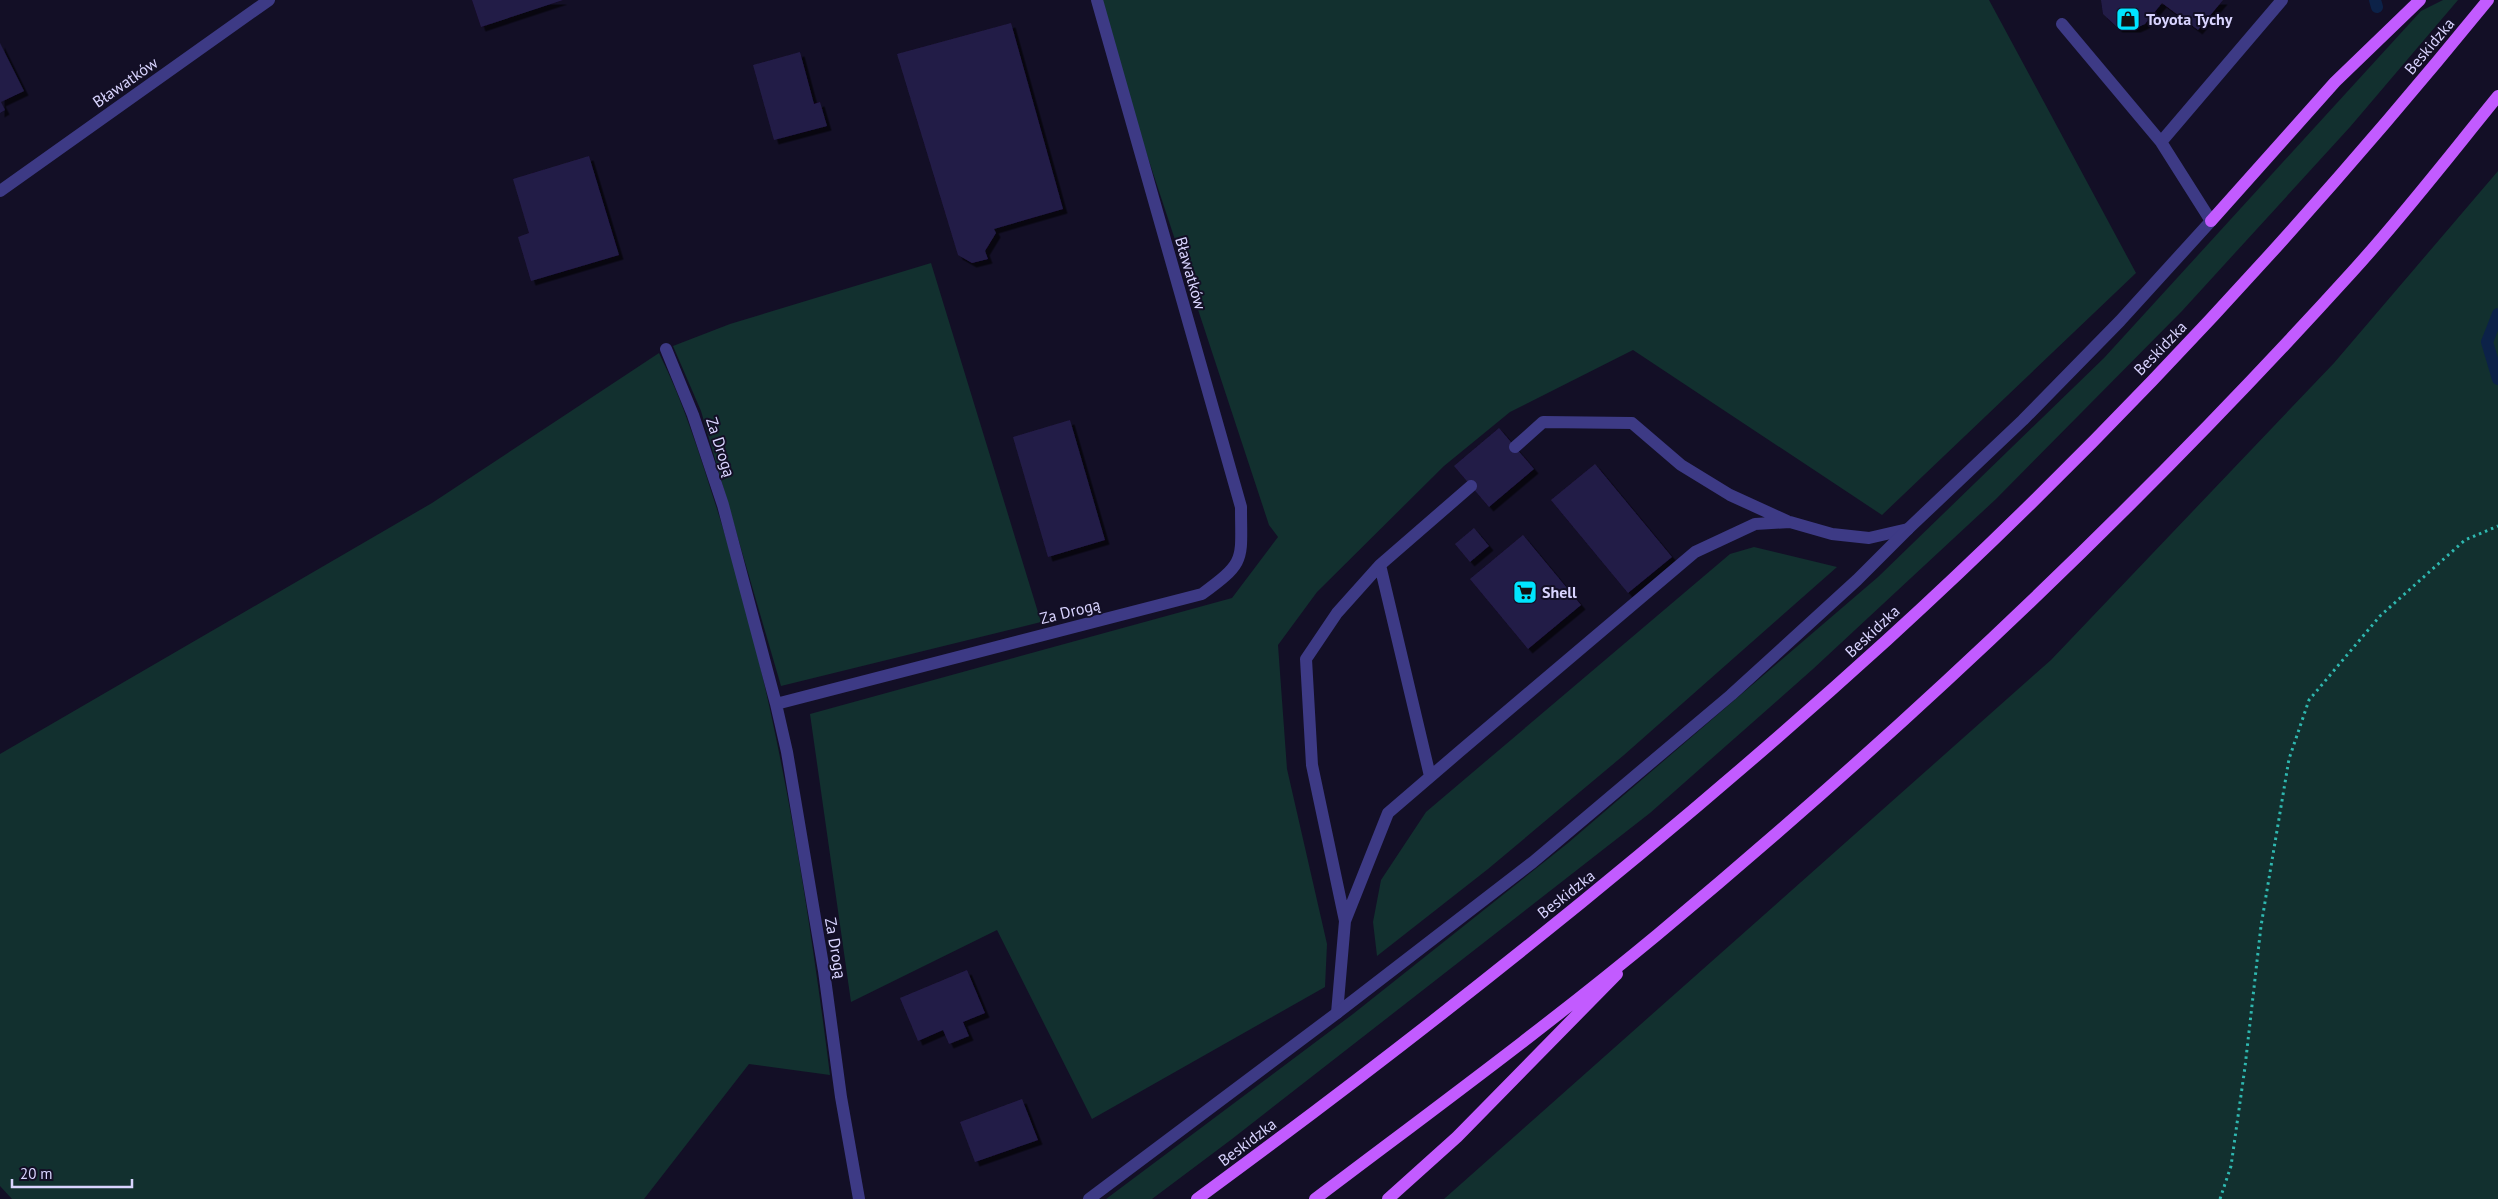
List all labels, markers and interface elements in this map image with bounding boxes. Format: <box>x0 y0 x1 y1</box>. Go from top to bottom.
shop icon: Toyota Tychy <box>2115 6 2141 32</box>
place label: Toyota Tychy <box>2146 9 2233 29</box>
street label: Beskidzka <box>2400 14 2458 78</box>
street label: Bławatków <box>89 52 162 112</box>
street label: Bławatków <box>1171 234 1211 312</box>
street label: Beskidzka <box>2129 317 2191 379</box>
street label: Za Drogą <box>702 415 740 479</box>
supermarket icon: Shell <box>1512 579 1538 605</box>
place label: Shell <box>1542 582 1577 602</box>
street label: Za Drogą <box>1038 594 1102 628</box>
street label: Beskidzka <box>1840 601 1904 661</box>
street label: Beskidzka <box>1533 865 1599 923</box>
street label: Za Drogą <box>821 916 851 980</box>
street label: Beskidzka <box>1214 1114 1280 1170</box>
scale bar <box>12 1156 132 1188</box>
text: 20 m <box>20 1164 53 1183</box>

